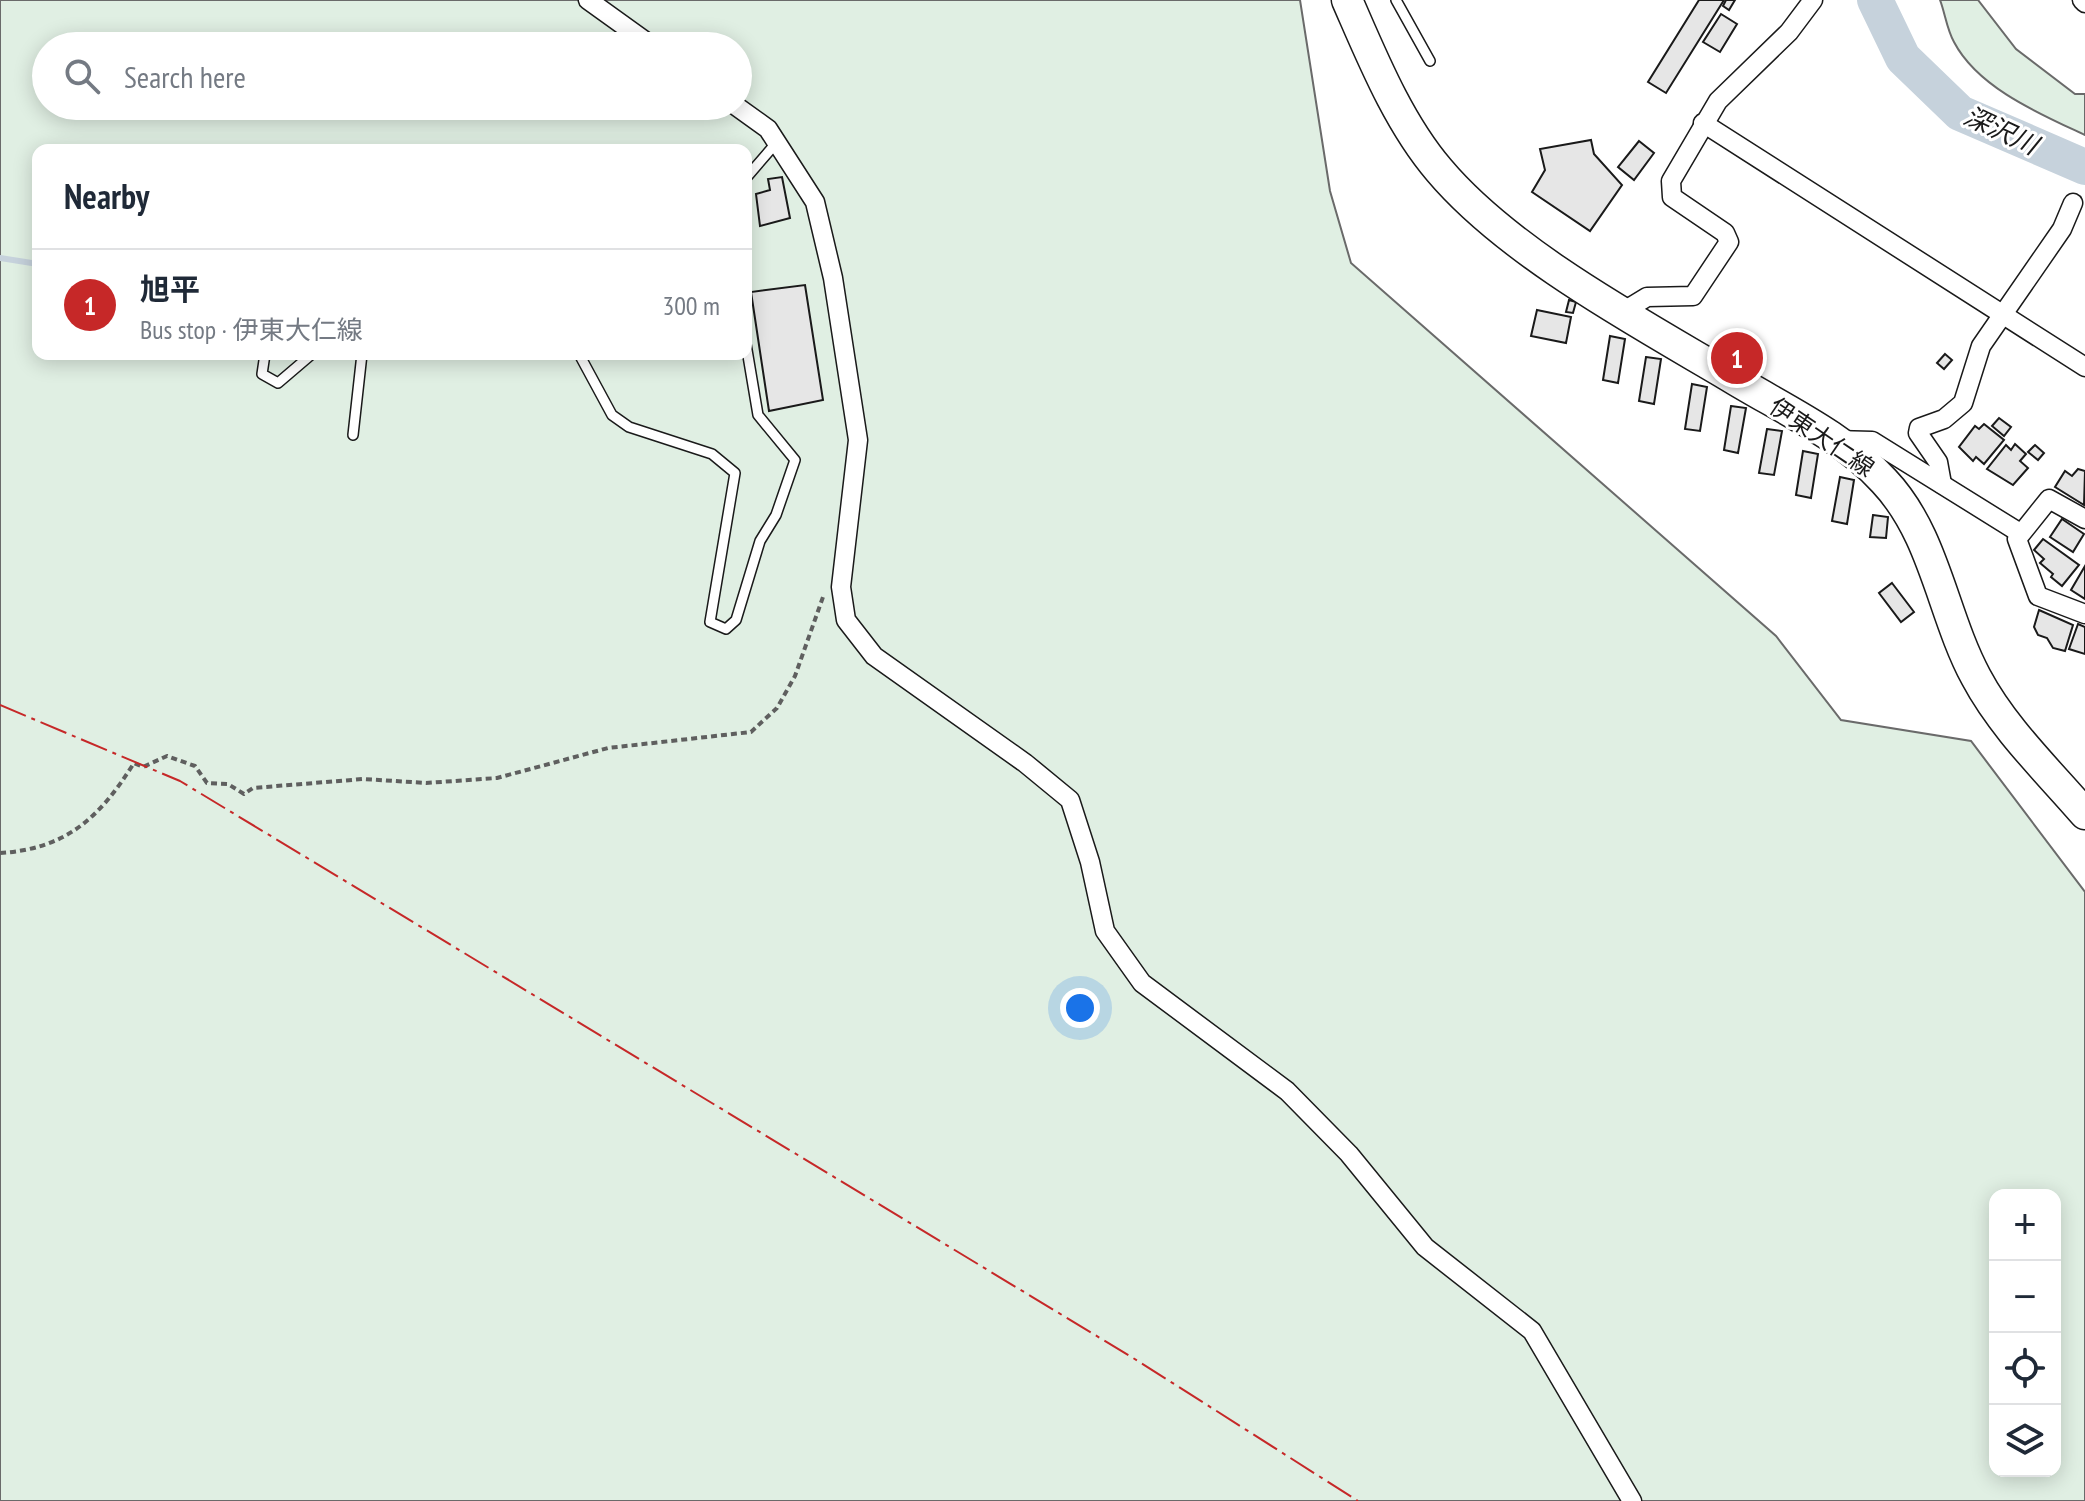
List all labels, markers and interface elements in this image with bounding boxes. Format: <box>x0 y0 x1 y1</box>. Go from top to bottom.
search box <box>32 32 752 120</box>
icon: search <box>60 54 104 98</box>
text: Search here <box>124 57 246 96</box>
water label: 深沢川 <box>1959 99 2046 163</box>
text: Nearby <box>64 174 149 218</box>
text: 旭平 <box>140 269 200 308</box>
text: 1 <box>84 289 96 322</box>
text: 300 m <box>662 289 720 322</box>
text: Bus stop · 伊東大仁線 <box>140 313 363 346</box>
pin: 1 <box>1711 328 1763 388</box>
street label: 伊東大仁線 <box>1764 391 1880 483</box>
your location <box>1060 988 1100 1028</box>
map controls <box>1989 1189 2061 1477</box>
button: + <box>1989 1189 2061 1261</box>
button: − <box>1989 1261 2061 1333</box>
button: locate <box>1989 1333 2061 1405</box>
button: layers <box>1989 1405 2061 1477</box>

